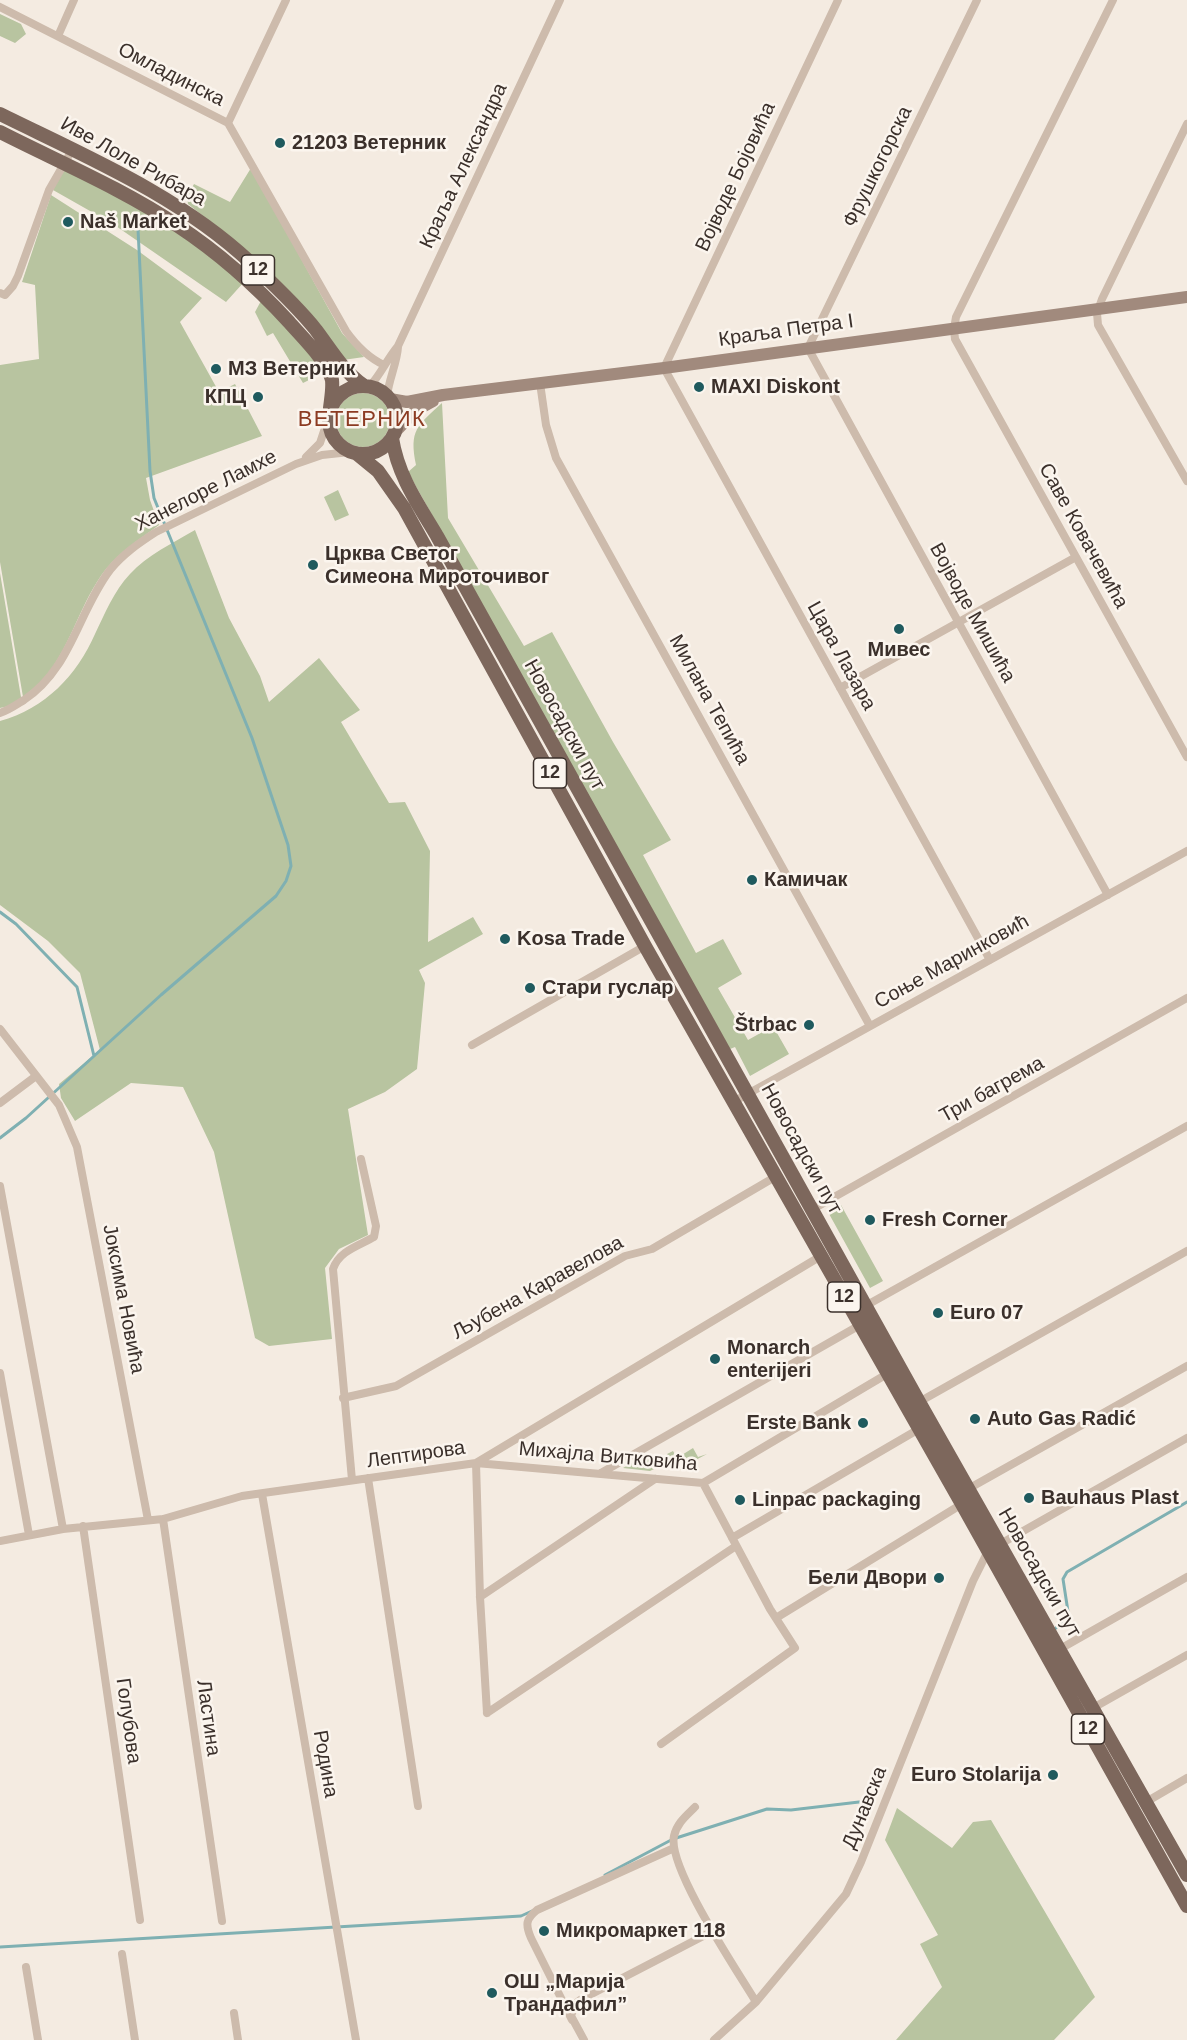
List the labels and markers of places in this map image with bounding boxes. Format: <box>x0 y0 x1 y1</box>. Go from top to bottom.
place label: 21203 Ветерник <box>292 131 446 155</box>
marker: 21203 Ветерник <box>273 136 287 150</box>
place label: Naš Market <box>80 210 187 234</box>
marker: Naš Market <box>61 215 75 229</box>
place label: МЗ Ветерник <box>228 357 356 381</box>
marker: МЗ Ветерник <box>209 362 223 376</box>
place label: MAXI Diskont <box>711 375 840 399</box>
marker: MAXI Diskont <box>692 380 706 394</box>
place label: КПЦ <box>205 385 246 409</box>
marker: КПЦ <box>251 390 265 404</box>
place label: Црква Светог Симеона Мироточивог <box>325 542 549 589</box>
marker: Црква Светог Симеона Мироточивог <box>306 558 320 572</box>
marker: Мивес <box>892 622 906 636</box>
place label: Мивес <box>868 638 930 662</box>
place label: Камичак <box>764 868 847 892</box>
marker: Камичак <box>745 873 759 887</box>
place label: Kosa Trade <box>517 927 625 951</box>
marker: Kosa Trade <box>498 932 512 946</box>
place label: Стари гуслар <box>542 976 674 1000</box>
marker: Стари гуслар <box>523 981 537 995</box>
place label: Štrbac <box>735 1013 797 1037</box>
marker: Štrbac <box>802 1018 816 1032</box>
place label: Fresh Corner <box>882 1208 1008 1232</box>
marker: Fresh Corner <box>863 1213 877 1227</box>
place label: Euro 07 <box>950 1301 1023 1325</box>
marker: Euro 07 <box>931 1306 945 1320</box>
place label: Monarch enterijeri <box>727 1336 811 1383</box>
marker: Monarch enterijeri <box>708 1352 722 1366</box>
place label: Auto Gas Radić <box>987 1407 1136 1431</box>
place label: Erste Bank <box>747 1411 851 1435</box>
marker: Auto Gas Radić <box>968 1412 982 1426</box>
marker: Erste Bank <box>856 1416 870 1430</box>
place label: Bauhaus Plast <box>1041 1486 1179 1510</box>
place label: Linpac packaging <box>752 1488 921 1512</box>
marker: Bauhaus Plast <box>1022 1491 1036 1505</box>
marker: Linpac packaging <box>733 1493 747 1507</box>
place label: Бели Двори <box>808 1566 927 1590</box>
marker: Бели Двори <box>932 1571 946 1585</box>
place label: Euro Stolarija <box>911 1763 1041 1787</box>
marker: Euro Stolarija <box>1046 1768 1060 1782</box>
place label: Микромаркет 118 <box>556 1919 725 1943</box>
marker: Микромаркет 118 <box>537 1924 551 1938</box>
place label: ОШ „Марија Трандафил” <box>504 1970 627 2017</box>
marker: ОШ „Марија Трандафил” <box>485 1986 499 2000</box>

